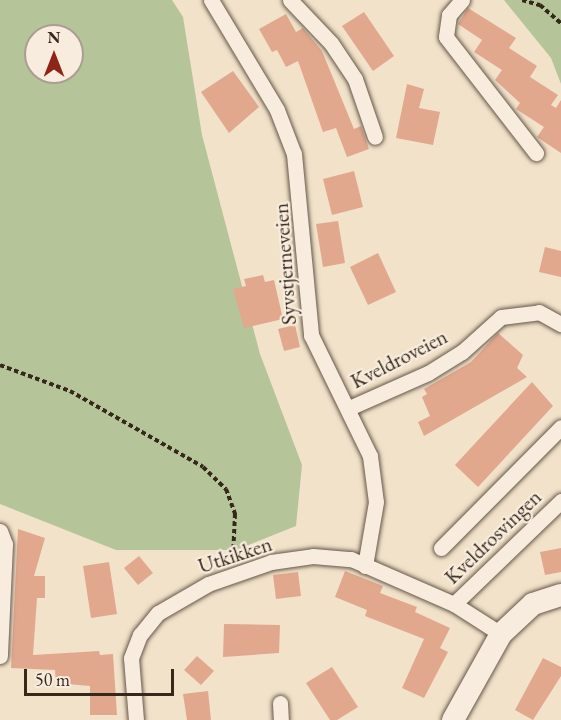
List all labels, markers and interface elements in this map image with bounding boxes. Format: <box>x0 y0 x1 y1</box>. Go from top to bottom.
north arrow <box>24 24 84 84</box>
text: N <box>48 27 60 48</box>
street label: Syvstjerneveien <box>268 202 302 326</box>
street label: Kveldroveien <box>346 324 452 394</box>
street label: Kveldrosvingen <box>439 485 547 589</box>
street label: Utkikken <box>195 531 275 579</box>
scale bar <box>27 657 177 695</box>
text: 50 m <box>35 668 70 691</box>

